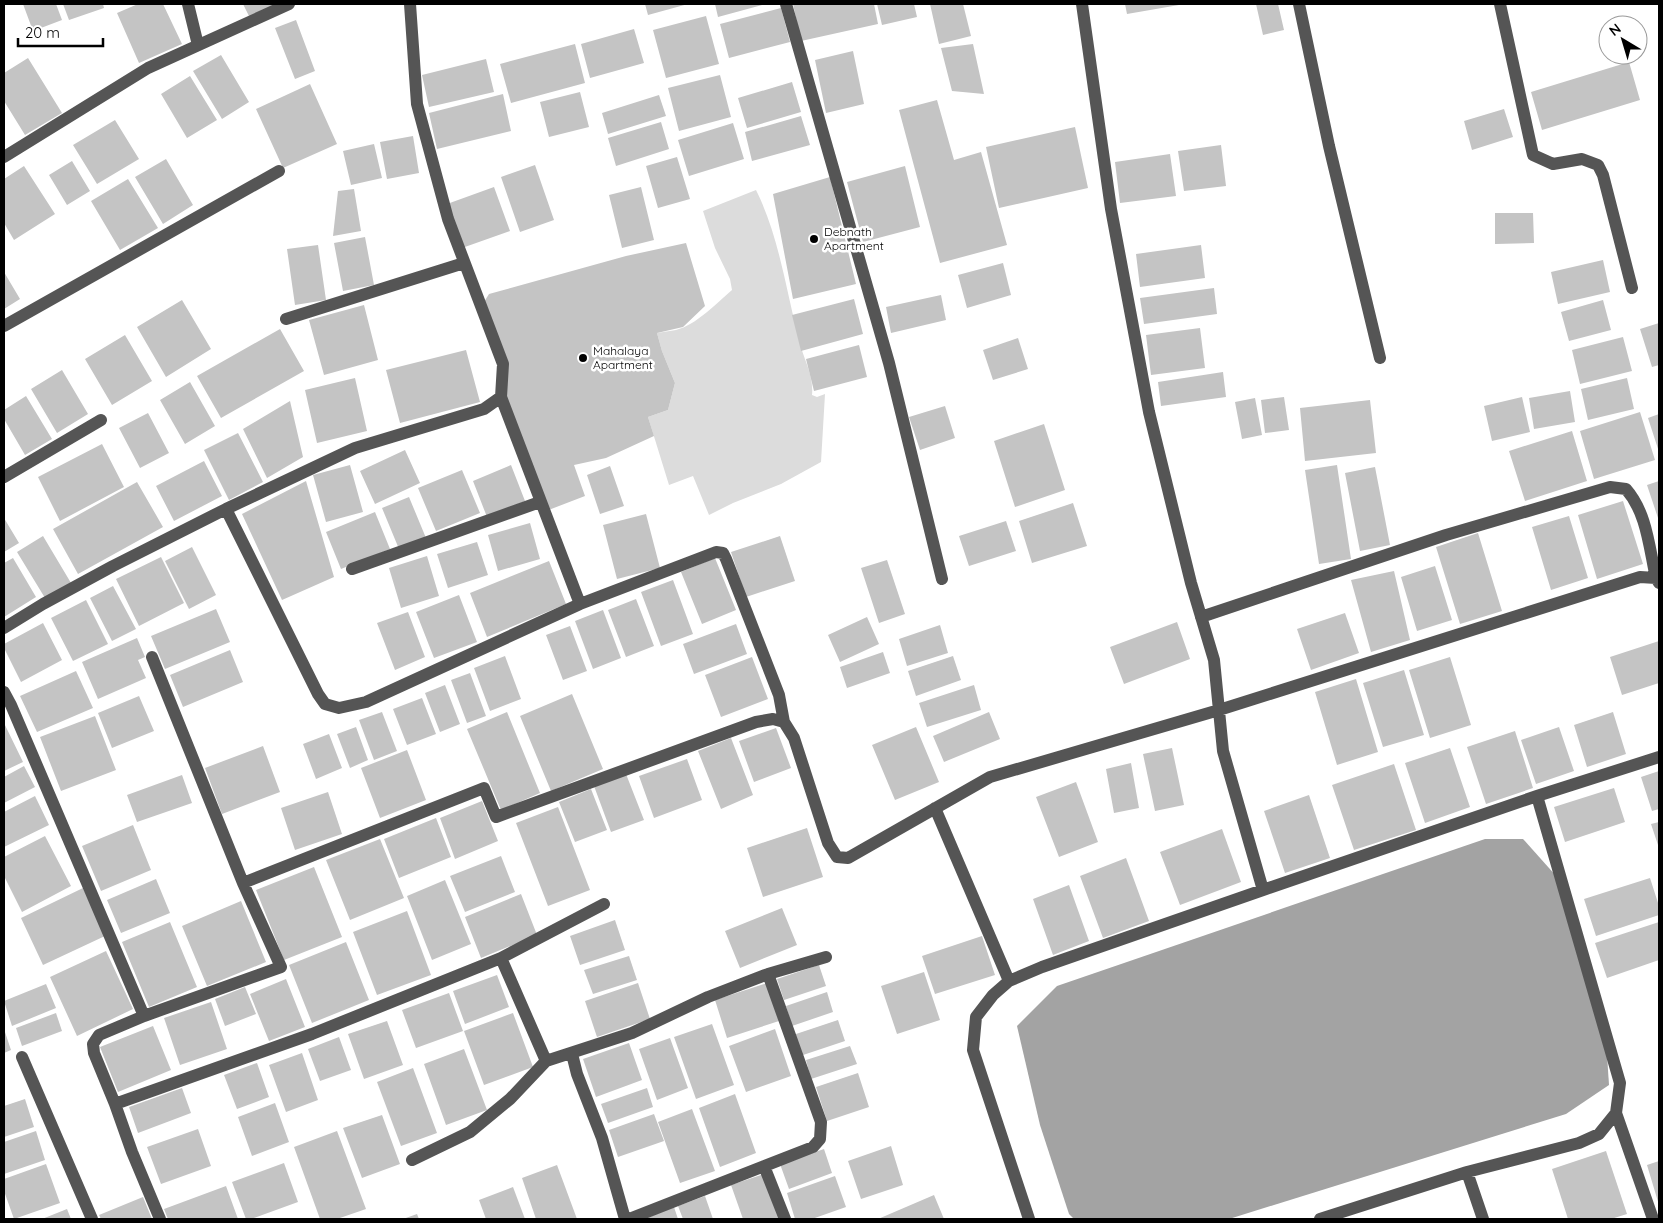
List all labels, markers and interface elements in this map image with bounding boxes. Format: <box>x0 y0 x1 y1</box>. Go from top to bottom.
scale bar <box>18 15 102 47</box>
north arrow <box>1598 15 1648 65</box>
text: N <box>1605 19 1625 40</box>
text: 20 m <box>25 23 60 42</box>
place label: Debnath Apartment <box>824 224 884 253</box>
marker: Debnath Apartment <box>808 233 820 245</box>
place label: Mahalaya Apartment <box>593 343 653 372</box>
marker: Mahalaya Apartment <box>577 352 589 364</box>

